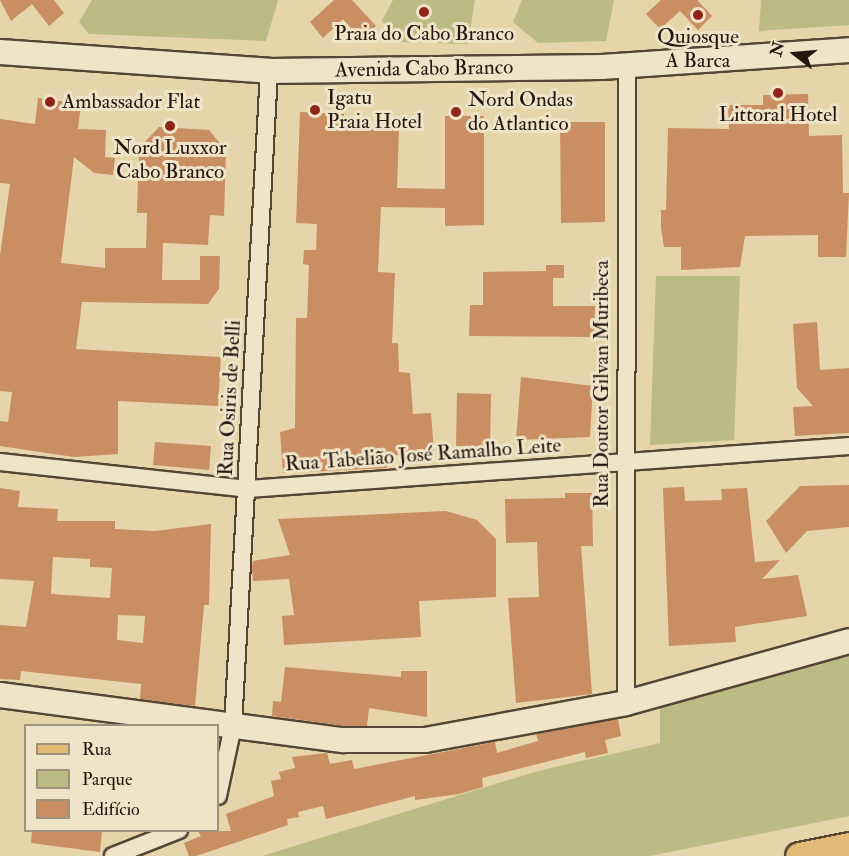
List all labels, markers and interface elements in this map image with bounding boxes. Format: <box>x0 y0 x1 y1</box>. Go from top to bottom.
marker: Praia do Cabo Branco <box>417 5 431 19</box>
marker: Quiosque A Barca <box>691 8 705 22</box>
place label: Praia do Cabo Branco <box>334 21 514 47</box>
place label: Quiosque A Barca <box>657 24 739 74</box>
north arrow <box>765 24 825 84</box>
text: N <box>766 39 789 59</box>
street label: Avenida Cabo Branco <box>335 55 513 83</box>
place label: Igatu Praia Hotel <box>327 85 422 135</box>
marker: Littoral Hotel <box>771 86 785 100</box>
place label: Nord Ondas do Atlantico <box>468 87 573 137</box>
place label: Ambassador Flat <box>62 89 200 115</box>
marker: Ambassador Flat <box>43 95 57 109</box>
place label: Littoral Hotel <box>719 102 837 128</box>
marker: Igatu Praia Hotel <box>308 103 322 117</box>
marker: Nord Ondas do Atlantico <box>449 105 463 119</box>
marker: Nord Luxxor Cabo Branco <box>163 119 177 133</box>
place label: Nord Luxxor Cabo Branco <box>113 135 227 185</box>
street label: Rua Doutor Gilvan Muribeca <box>589 260 615 508</box>
street label: Rua Osiris de Belli <box>213 319 247 477</box>
street label: Rua Tabelião José Ramalho Leite <box>284 433 562 477</box>
legend <box>24 724 219 832</box>
text: Rua <box>82 738 111 761</box>
text: Parque <box>82 768 132 791</box>
text: Edifício <box>82 798 140 821</box>

